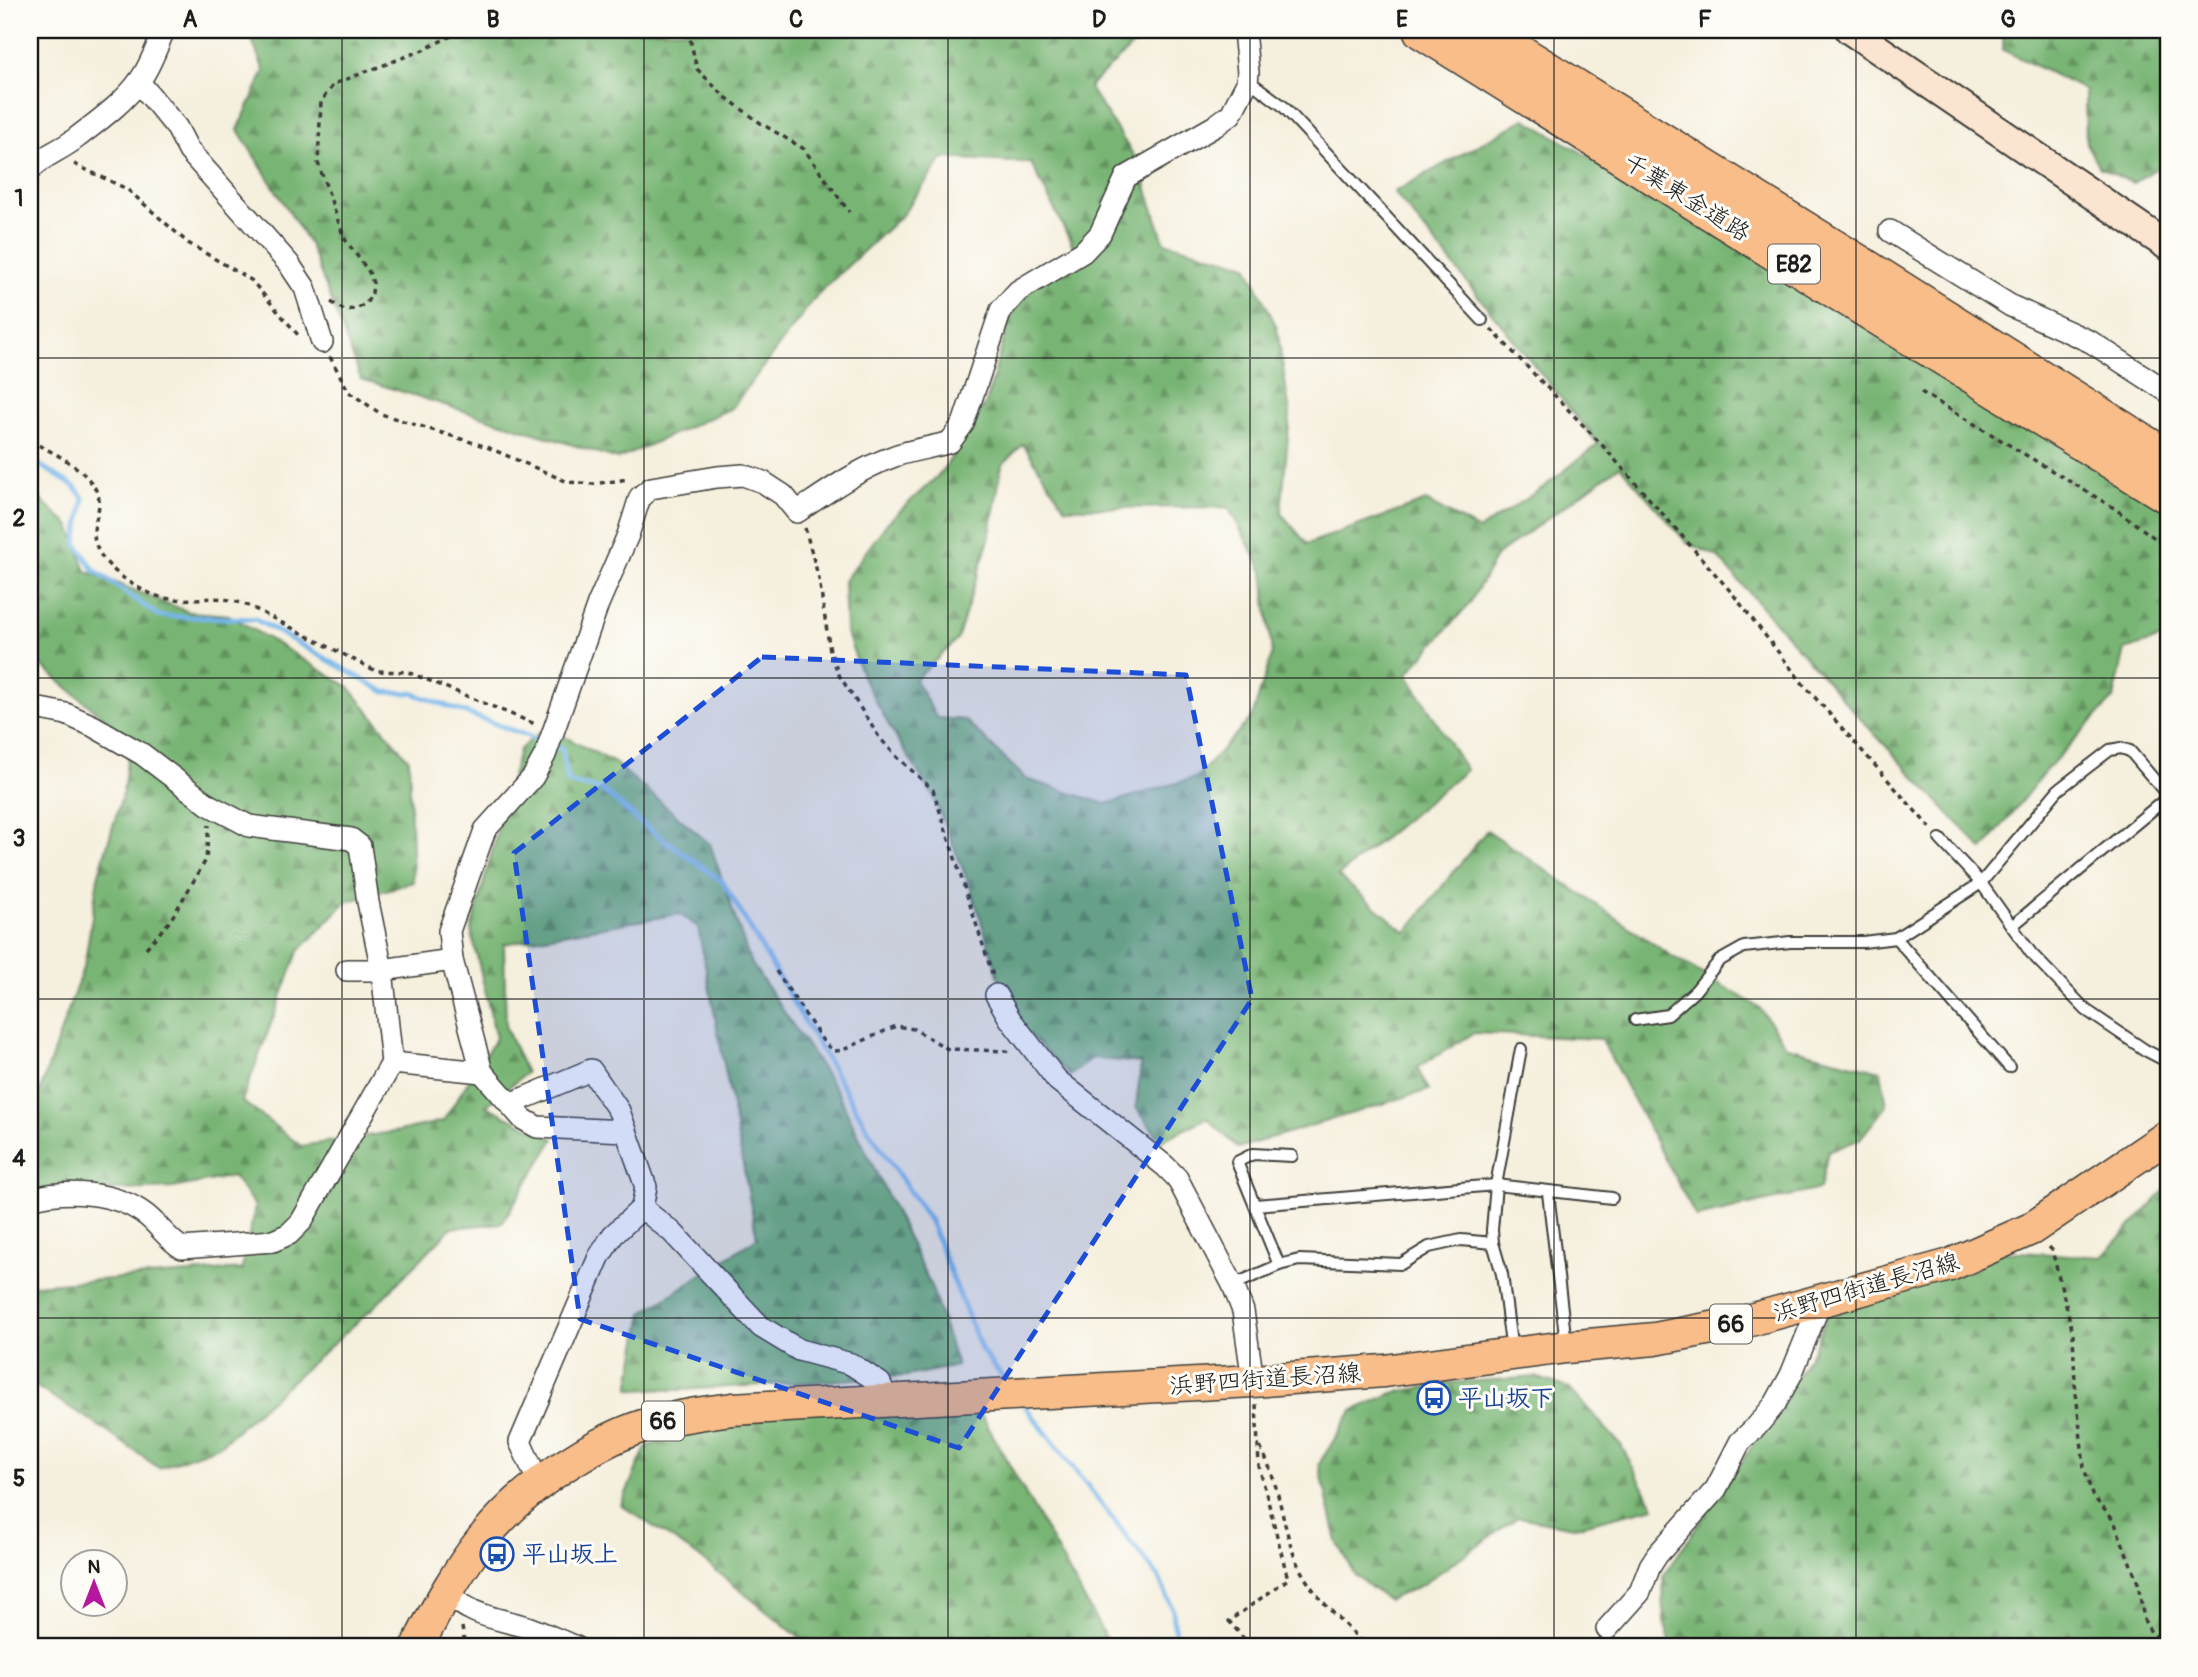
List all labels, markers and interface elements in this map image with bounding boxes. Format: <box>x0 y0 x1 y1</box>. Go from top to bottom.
text: A <box>183 5 198 34</box>
text: B <box>486 5 500 34</box>
text: C <box>789 5 803 34</box>
text: D <box>1092 5 1106 34</box>
text: E <box>1396 5 1408 34</box>
text: F <box>1698 5 1712 34</box>
text: G <box>2000 5 2016 34</box>
street label: 千葉東金道路 <box>1618 147 1755 248</box>
text: 1 <box>15 184 24 213</box>
road number: E82 <box>1768 244 1820 284</box>
text: 2 <box>13 504 26 533</box>
text: 3 <box>13 824 25 853</box>
text: 4 <box>12 1144 26 1173</box>
street label: 浜野四街道長沼線 <box>1770 1247 1962 1328</box>
road number: 66 <box>1710 1304 1752 1344</box>
street label: 浜野四街道長沼線 <box>1168 1358 1362 1401</box>
bus stop icon: 平山坂下 <box>1415 1379 1453 1417</box>
place label: 平山坂下 <box>1458 1384 1554 1413</box>
road number: 66 <box>642 1402 684 1440</box>
text: 5 <box>13 1464 25 1493</box>
bus stop icon: 平山坂上 <box>478 1535 516 1573</box>
place label: 平山坂上 <box>522 1540 618 1569</box>
north arrow <box>60 1548 130 1618</box>
text: N <box>88 1555 101 1579</box>

